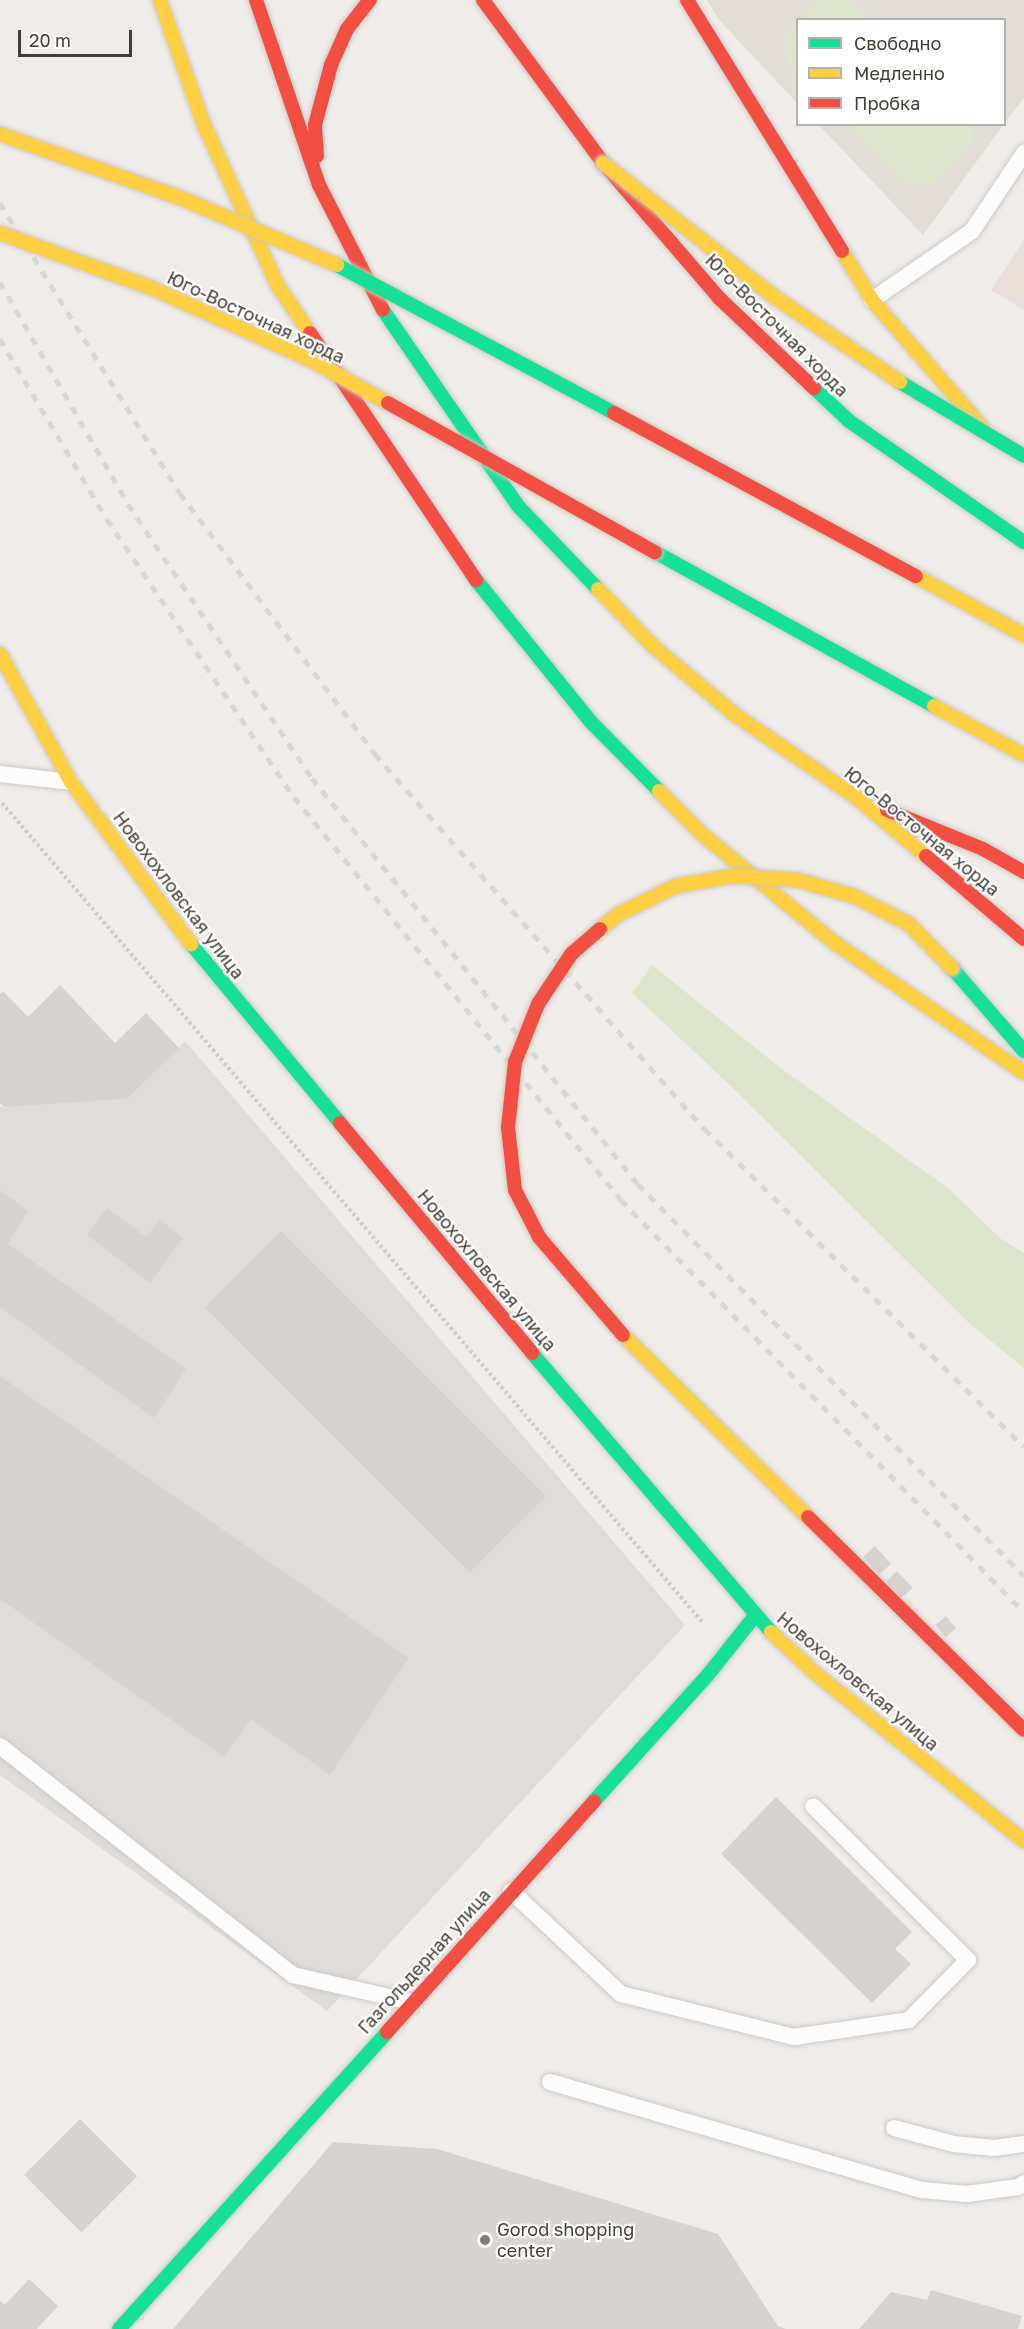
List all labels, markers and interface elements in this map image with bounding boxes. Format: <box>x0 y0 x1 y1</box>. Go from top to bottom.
scale bar <box>21 18 135 56</box>
legend <box>796 18 1006 126</box>
text: 20 m <box>29 29 71 51</box>
text: Свободно <box>854 32 941 54</box>
text: Медленно <box>854 62 945 84</box>
text: Пробка <box>854 92 920 114</box>
street label: Юго-Восточная хорда <box>701 249 853 401</box>
street label: Юго-Восточная хорда <box>164 266 348 368</box>
street label: Юго-Восточная хорда <box>840 762 1004 900</box>
street label: Новохохловская улица <box>109 807 249 983</box>
street label: Новохохловская улица <box>413 1185 561 1355</box>
street label: Новохохловская улица <box>773 1607 943 1755</box>
street label: Газгольдерная улица <box>353 1884 495 2038</box>
place label: Gorod shopping center <box>497 2219 634 2262</box>
marker: Gorod shopping center <box>478 2233 492 2247</box>

